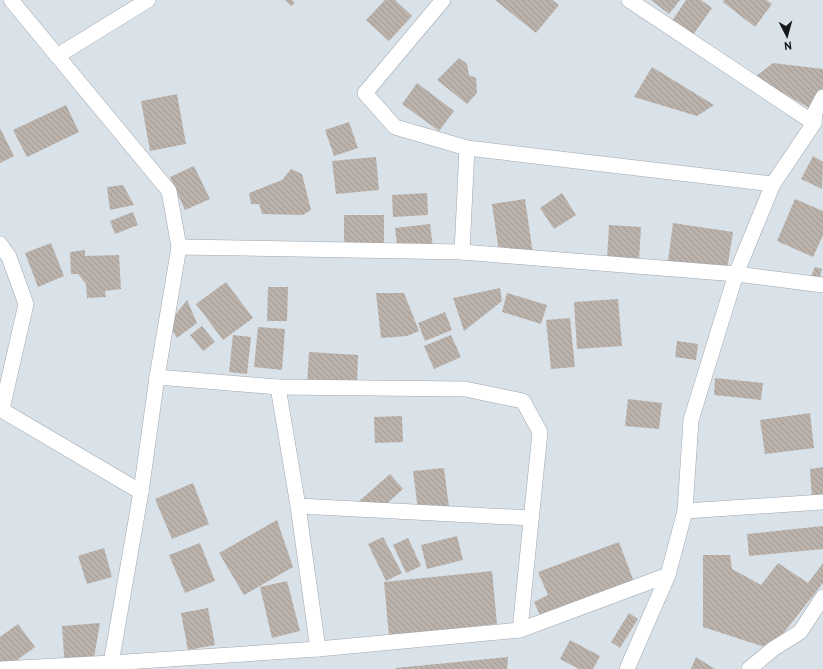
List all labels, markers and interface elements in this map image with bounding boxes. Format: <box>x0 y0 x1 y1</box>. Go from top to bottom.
north arrow <box>767 16 807 56</box>
text: N <box>783 38 793 52</box>

